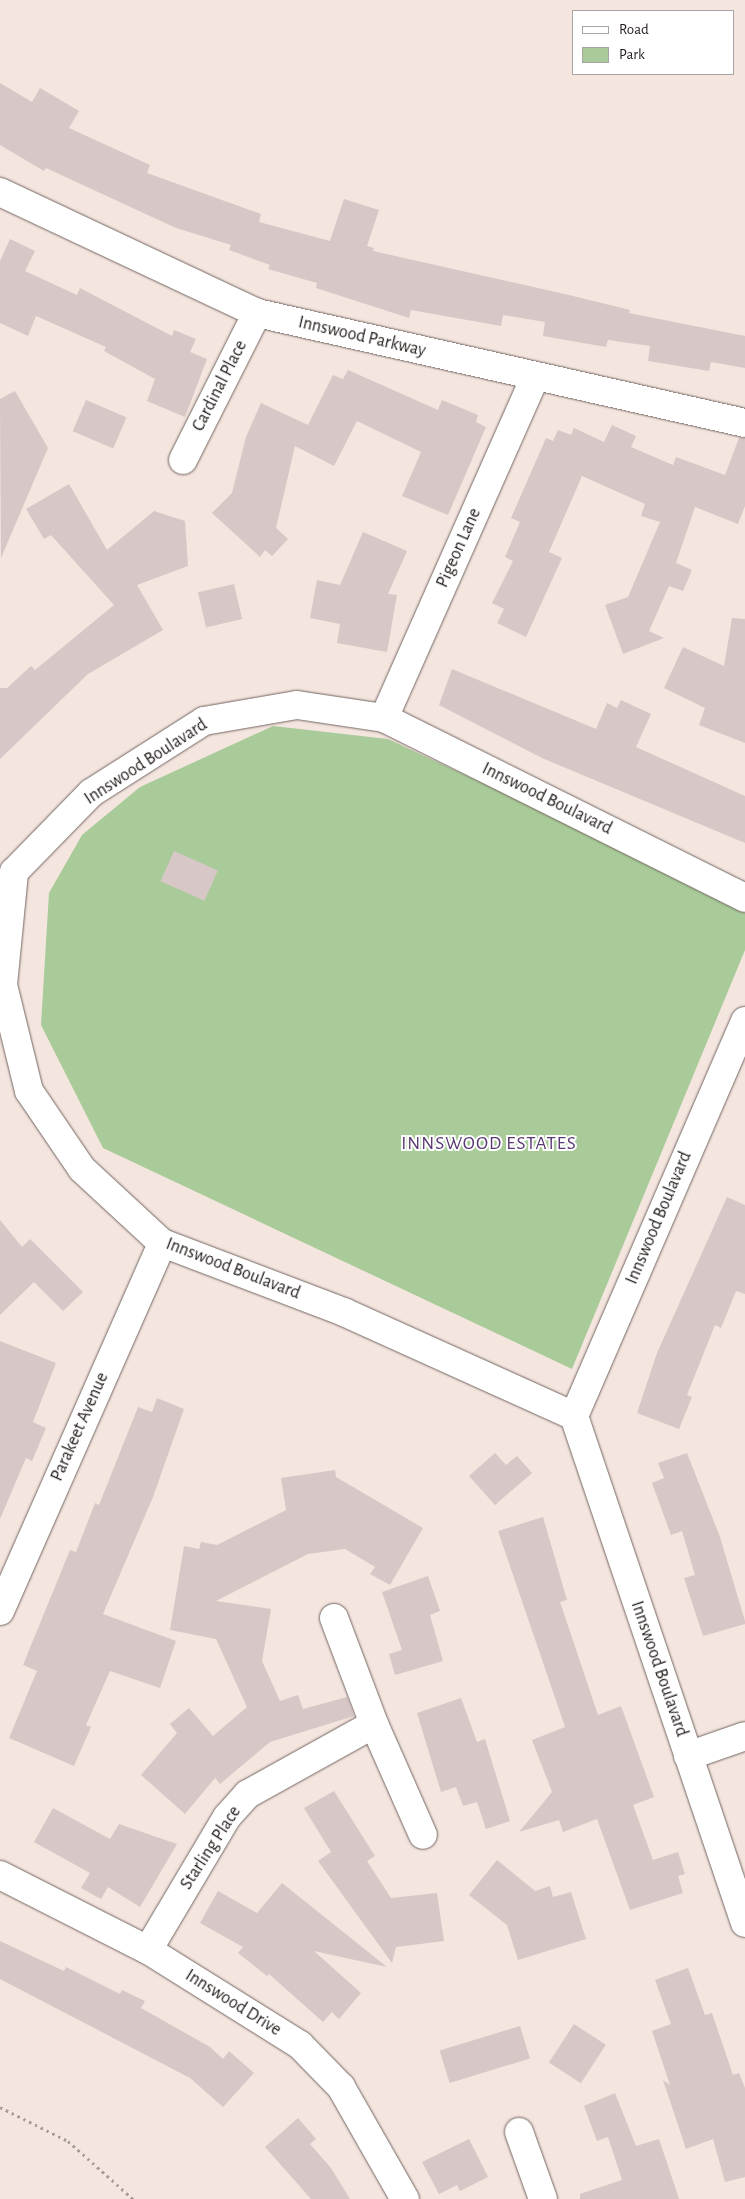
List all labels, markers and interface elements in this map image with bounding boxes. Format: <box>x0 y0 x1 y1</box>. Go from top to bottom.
legend <box>572 10 735 75</box>
text: Road <box>619 22 649 37</box>
text: Park <box>619 47 645 62</box>
street label: Innswood Parkway <box>296 312 428 362</box>
street label: Cardinal Place <box>188 337 252 435</box>
street label: Pigeon Lane <box>432 505 486 591</box>
street label: Innswood Boulavard <box>81 714 211 810</box>
street label: Innswood Boulavard <box>478 758 616 840</box>
district label: INNSWOOD ESTATES <box>399 1133 579 1155</box>
street label: Innswood Boulavard <box>621 1148 697 1288</box>
street label: Innswood Boulavard <box>163 1233 303 1305</box>
street label: Parakeet Avenue <box>46 1369 114 1485</box>
street label: Innswood Boulavard <box>626 1598 692 1740</box>
street label: Starling Place <box>176 1802 246 1894</box>
street label: Innswood Drive <box>181 1965 285 2041</box>

